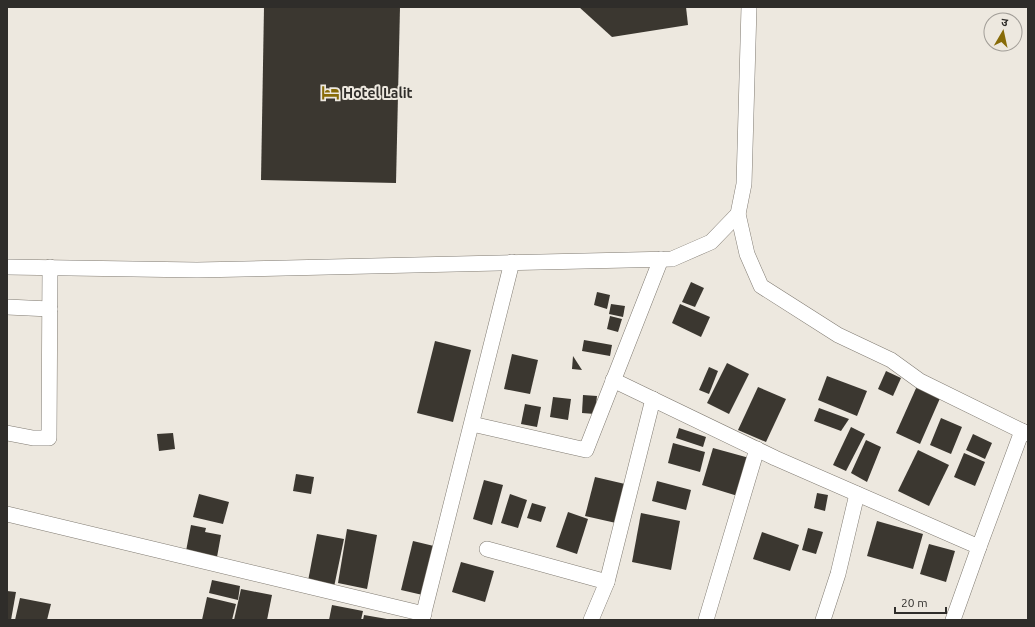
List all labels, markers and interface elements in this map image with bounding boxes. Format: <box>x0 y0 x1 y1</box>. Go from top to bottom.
north arrow <box>983 12 1023 52</box>
text: उ <box>1000 16 1009 29</box>
hotel icon: Hotel Lalit <box>320 83 340 103</box>
place label: Hotel Lalit <box>343 85 413 101</box>
scale bar <box>895 589 946 615</box>
text: 20 m <box>901 596 928 609</box>

